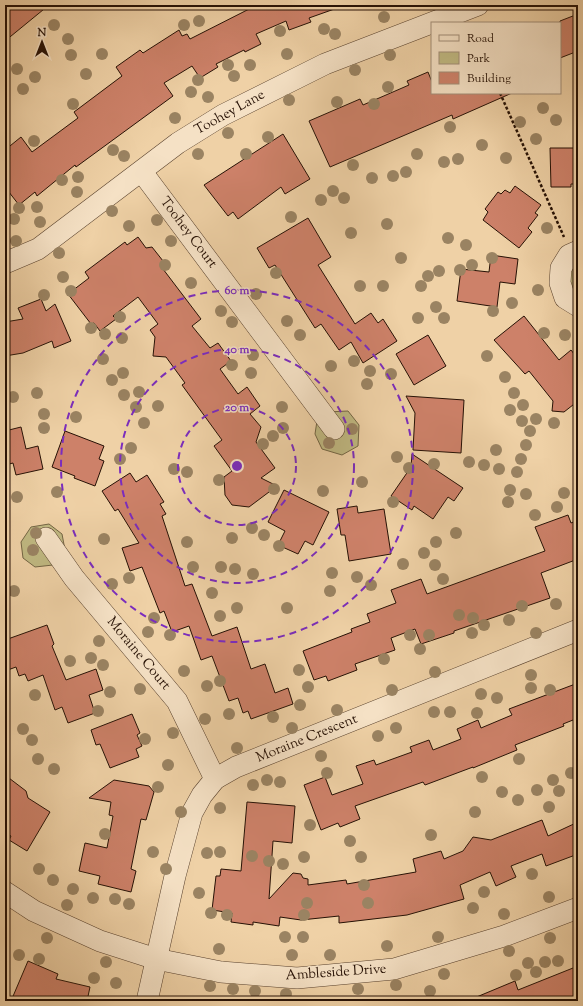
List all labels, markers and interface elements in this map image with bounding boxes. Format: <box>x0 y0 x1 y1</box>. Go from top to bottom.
north arrow <box>22 22 62 62</box>
legend <box>431 22 561 94</box>
text: N <box>37 25 47 41</box>
text: Road <box>467 30 494 48</box>
text: Park <box>467 50 490 68</box>
text: Building <box>467 70 511 88</box>
street label: Toohey Lane <box>191 85 269 141</box>
street label: Toohey Court <box>154 193 222 273</box>
text: 60 m <box>225 282 249 300</box>
text: 40 m <box>224 341 249 359</box>
text: 20 m <box>225 399 249 417</box>
centre of rings <box>230 459 244 473</box>
street label: Moraine Court <box>101 613 175 695</box>
street label: Moraine Crescent <box>253 709 361 768</box>
street label: Ambleside Drive <box>285 959 387 987</box>

